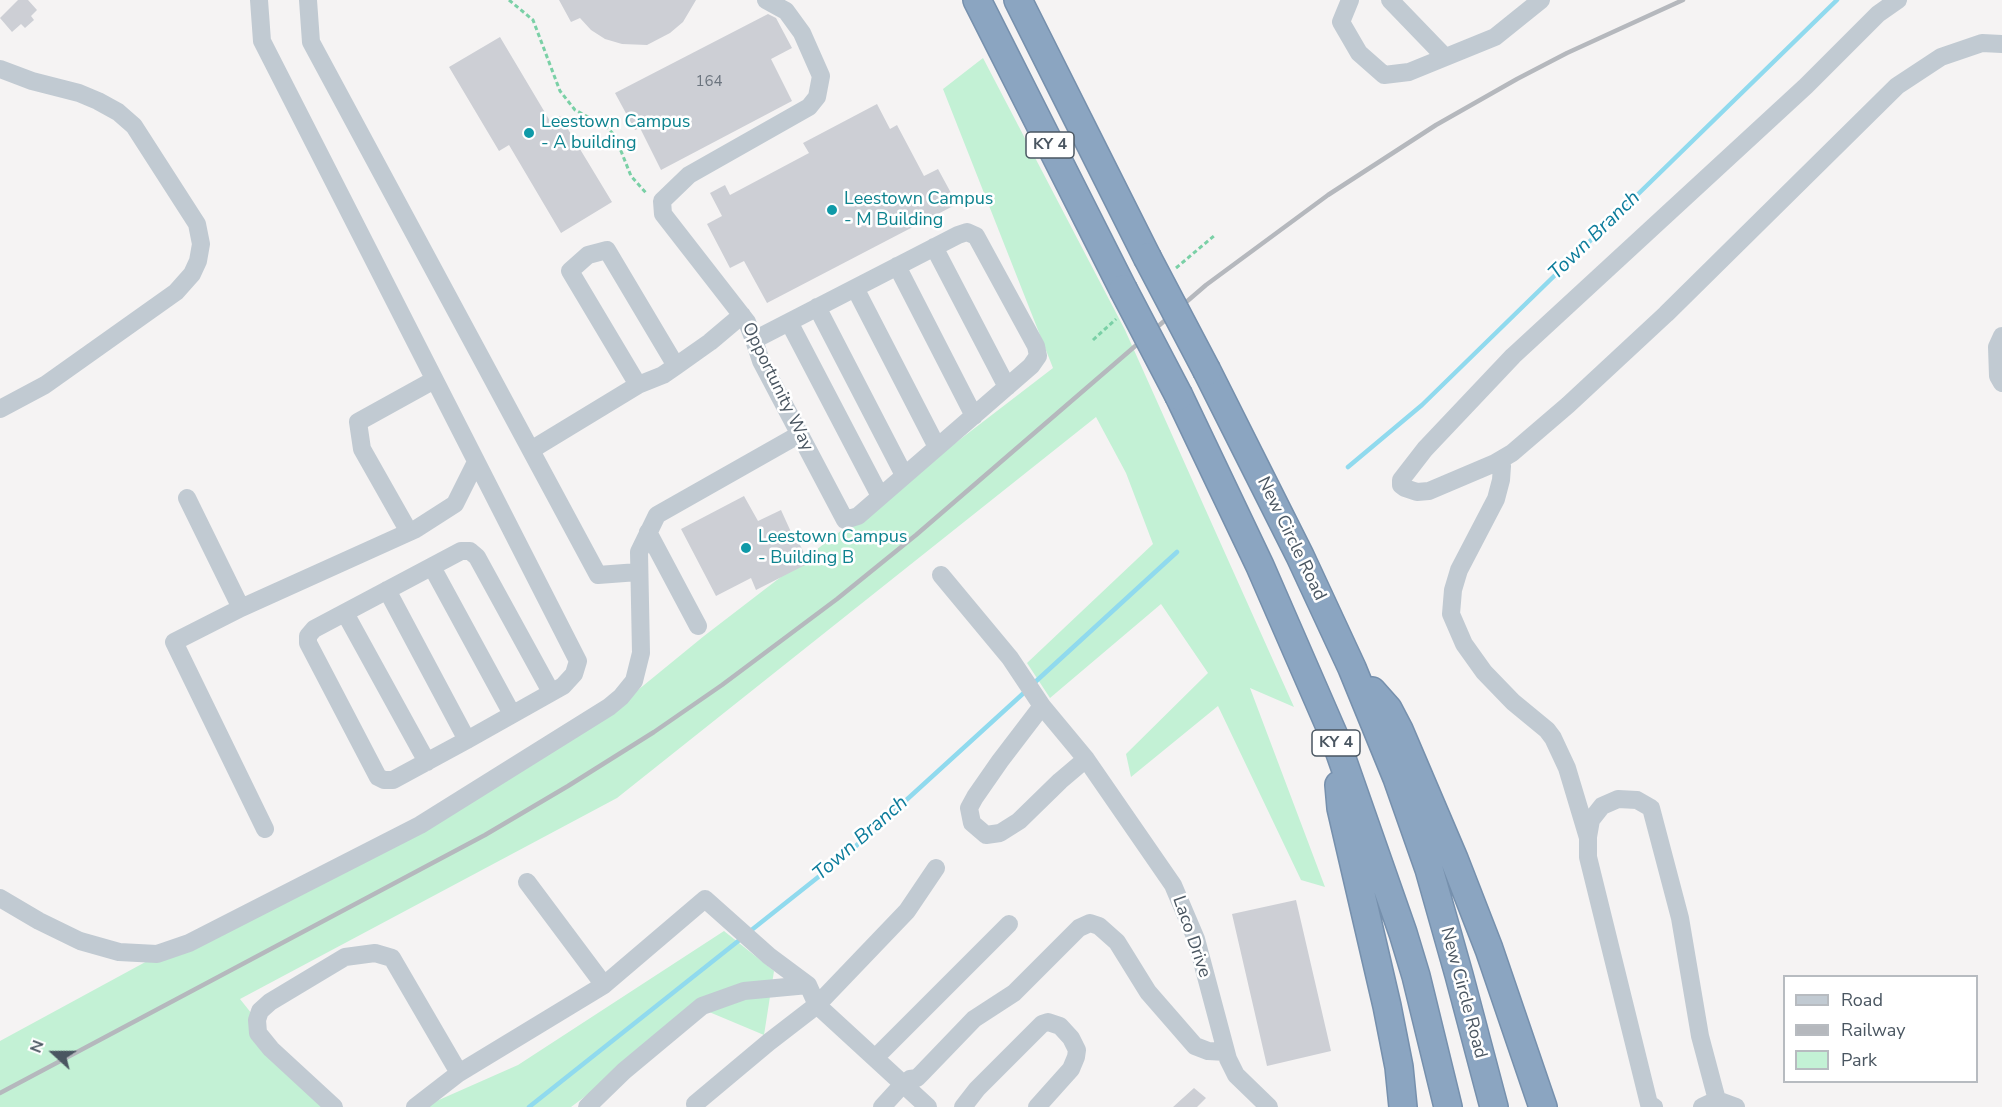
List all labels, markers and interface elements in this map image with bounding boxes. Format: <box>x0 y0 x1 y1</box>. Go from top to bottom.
house number: 164 <box>696 73 722 91</box>
place label: Leestown Campus - A building <box>541 112 690 154</box>
marker: Leestown Campus - A building <box>522 126 536 140</box>
road number: KY 4 <box>1026 132 1074 158</box>
water label: Town Branch <box>1544 186 1646 286</box>
place label: Leestown Campus - M Building <box>844 189 993 232</box>
marker: Leestown Campus - M Building <box>825 203 839 217</box>
street label: Opportunity Way <box>737 319 817 455</box>
street label: New Circle Road <box>1252 474 1330 604</box>
place label: Leestown Campus - Building B <box>758 527 907 570</box>
marker: Leestown Campus - Building B <box>739 541 753 555</box>
road number: KY 4 <box>1312 730 1360 756</box>
water label: Town Branch <box>809 791 913 887</box>
street label: Laco Drive <box>1167 893 1215 981</box>
street label: New Circle Road <box>1435 925 1491 1061</box>
legend <box>1783 975 1978 1083</box>
text: Road <box>1841 988 1883 1012</box>
text: Railway <box>1841 1018 1906 1042</box>
north arrow <box>24 1023 84 1083</box>
text: N <box>25 1037 50 1056</box>
text: Park <box>1841 1048 1877 1072</box>

